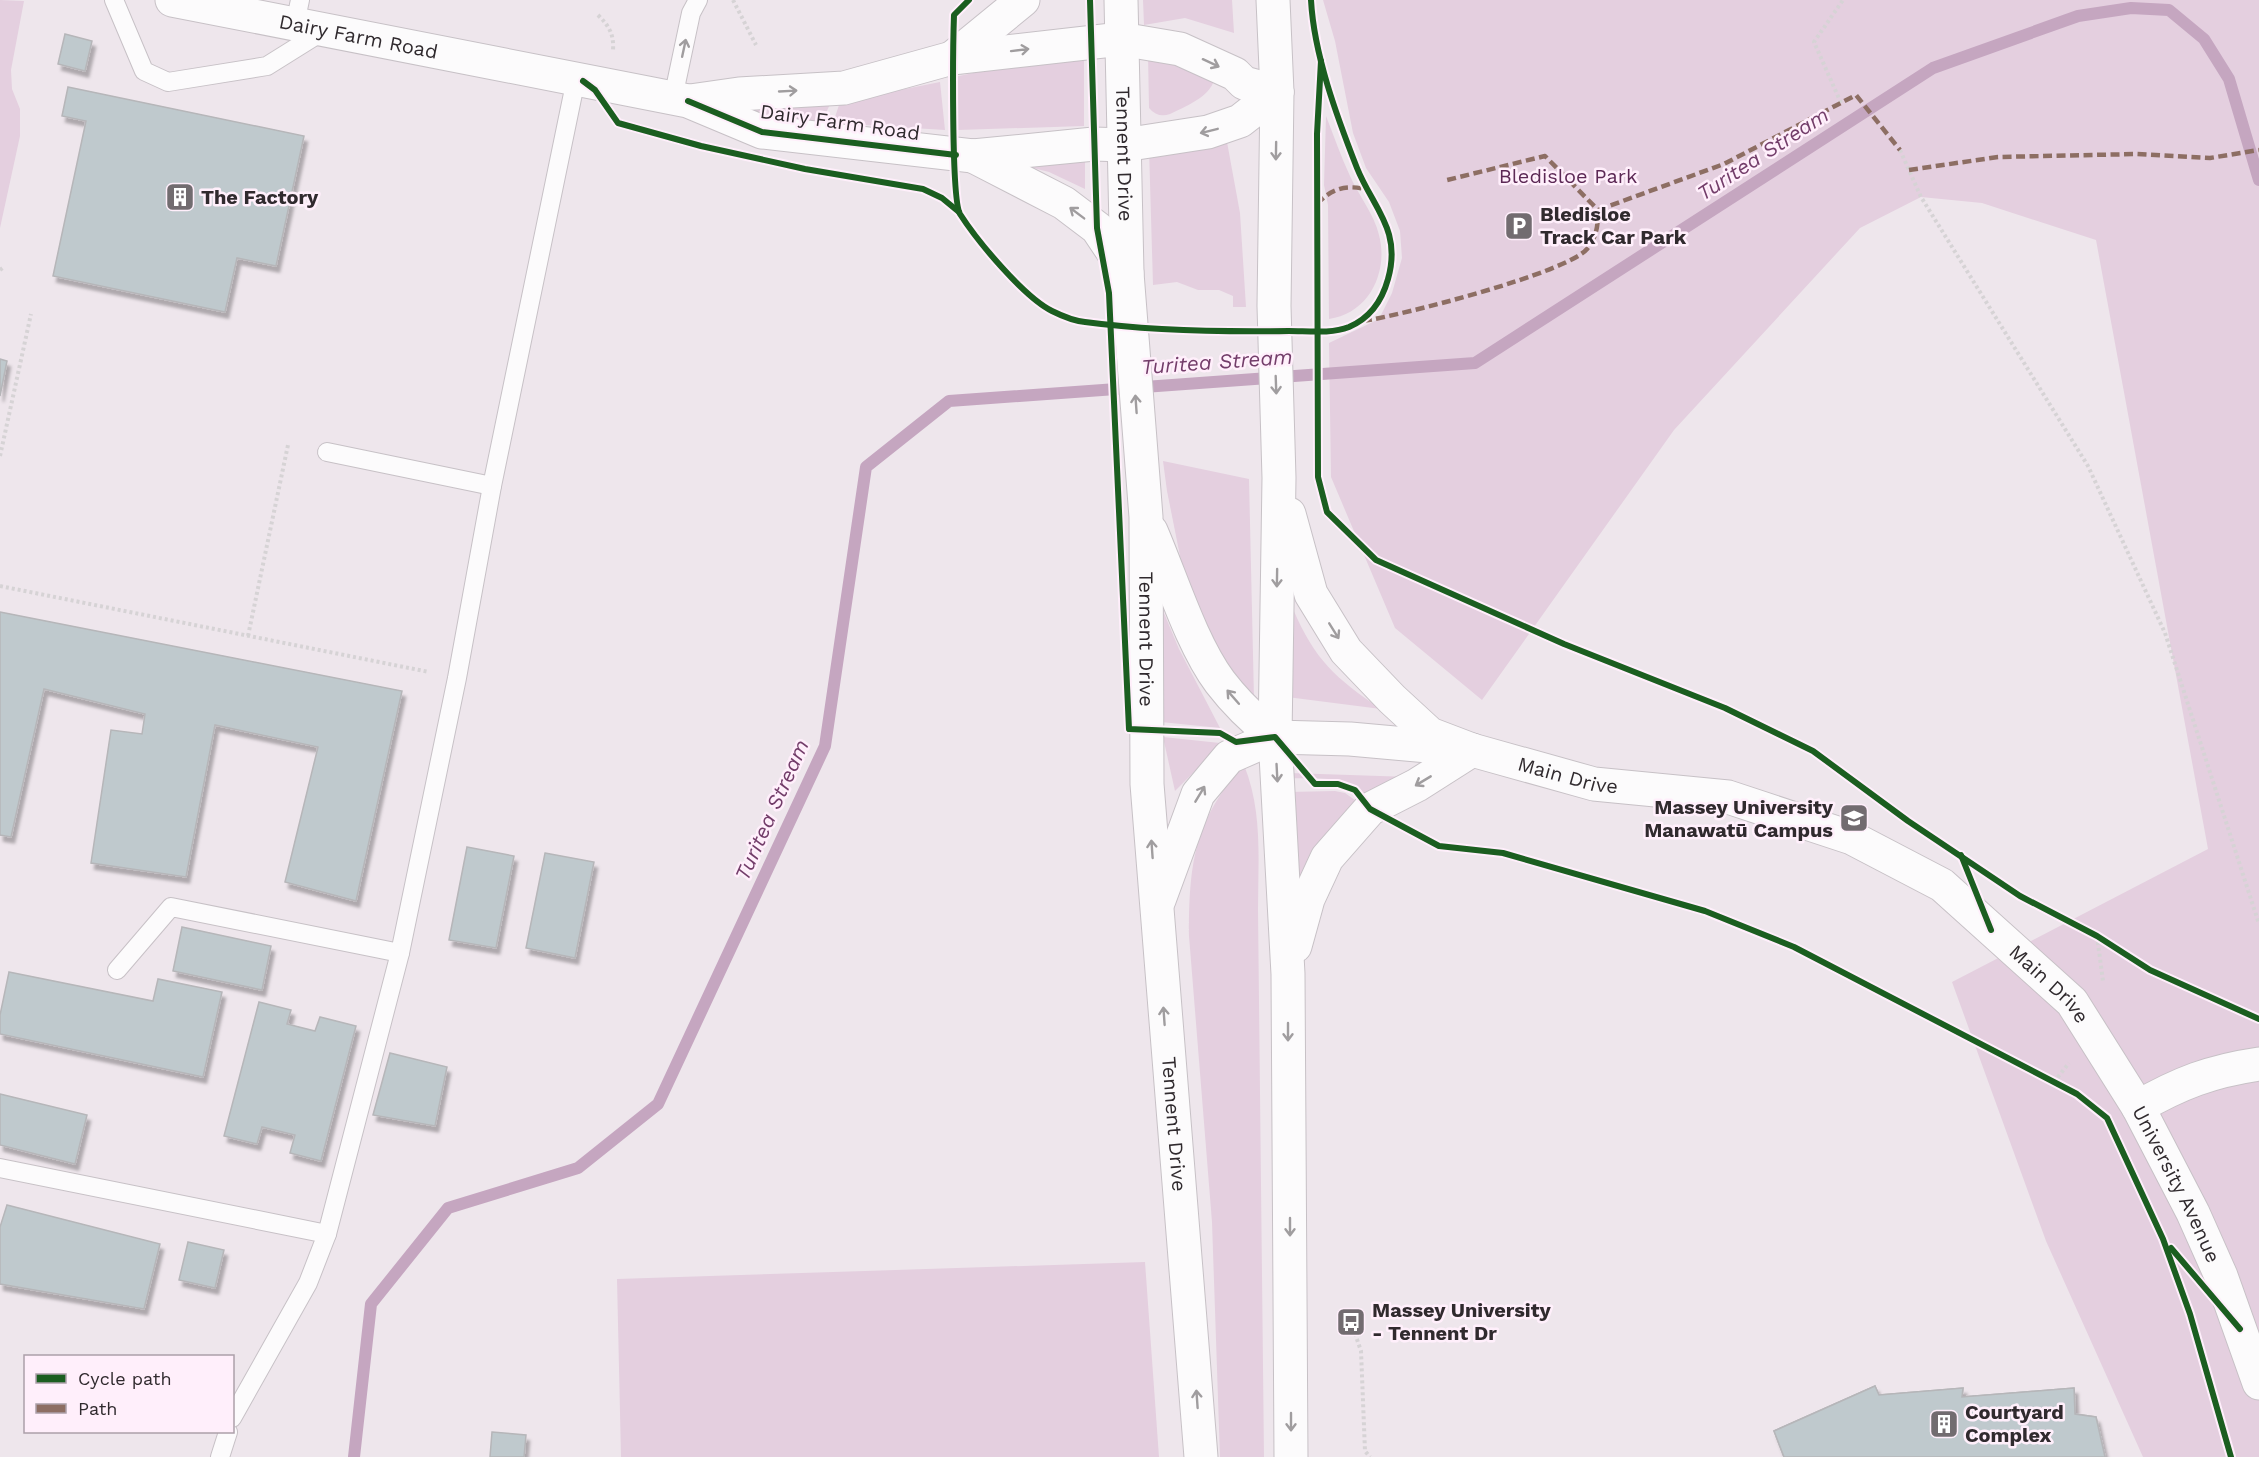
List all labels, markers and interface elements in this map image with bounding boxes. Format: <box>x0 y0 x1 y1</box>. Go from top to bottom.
street label: Dairy Farm Road <box>277 9 440 64</box>
one-way arrow <box>679 39 690 58</box>
one-way arrow <box>1010 44 1030 55</box>
one-way arrow <box>1201 58 1219 69</box>
one-way arrow <box>777 85 797 96</box>
street label: Tennent Drive <box>1111 86 1138 222</box>
street label: Dairy Farm Road <box>758 99 922 145</box>
water label: Turitea Stream <box>1692 102 1833 205</box>
one-way arrow <box>1200 125 1219 137</box>
one-way arrow <box>1270 140 1282 160</box>
park label: Bledisloe Park <box>1499 164 1637 188</box>
building icon: The Factory <box>164 181 196 213</box>
place label: The Factory <box>201 185 319 209</box>
place label: Bledisloe Track Car Park <box>1540 202 1687 249</box>
one-way arrow <box>1069 206 1085 219</box>
parking icon: Bledisloe Track Car Park <box>1503 210 1535 242</box>
water label: Turitea Stream <box>1140 344 1293 379</box>
one-way arrow <box>1270 375 1282 395</box>
one-way arrow <box>1130 394 1141 414</box>
one-way arrow <box>1271 568 1283 588</box>
street label: Tennent Drive <box>1134 572 1159 707</box>
one-way arrow <box>1328 622 1340 639</box>
one-way arrow <box>1226 690 1240 705</box>
water label: Turitea Stream <box>729 735 814 884</box>
street label: Main Drive <box>1515 751 1619 798</box>
one-way arrow <box>1272 763 1283 783</box>
one-way arrow <box>1415 776 1432 788</box>
one-way arrow <box>1194 786 1207 803</box>
place label: Massey University Manawatū Campus <box>1644 795 1834 842</box>
school or university icon: Massey University Manawatū Campus <box>1838 802 1870 834</box>
one-way arrow <box>1146 839 1157 859</box>
street label: Main Drive <box>2004 939 2094 1027</box>
one-way arrow <box>1159 1007 1170 1027</box>
one-way arrow <box>1282 1022 1294 1042</box>
street label: Tennent Drive <box>1157 1056 1192 1192</box>
street label: University Avenue <box>2127 1101 2225 1266</box>
one-way arrow <box>1284 1217 1296 1237</box>
place label: Massey University - Tennent Dr <box>1372 1298 1551 1345</box>
bus stop icon: Massey University - Tennent Dr <box>1335 1306 1367 1338</box>
legend <box>24 1355 234 1433</box>
text: Cycle path <box>78 1368 172 1389</box>
one-way arrow <box>1191 1389 1202 1409</box>
text: Path <box>78 1398 118 1419</box>
place label: Courtyard Complex <box>1965 1400 2064 1447</box>
building icon: Courtyard Complex <box>1928 1408 1960 1440</box>
one-way arrow <box>1285 1412 1297 1432</box>

